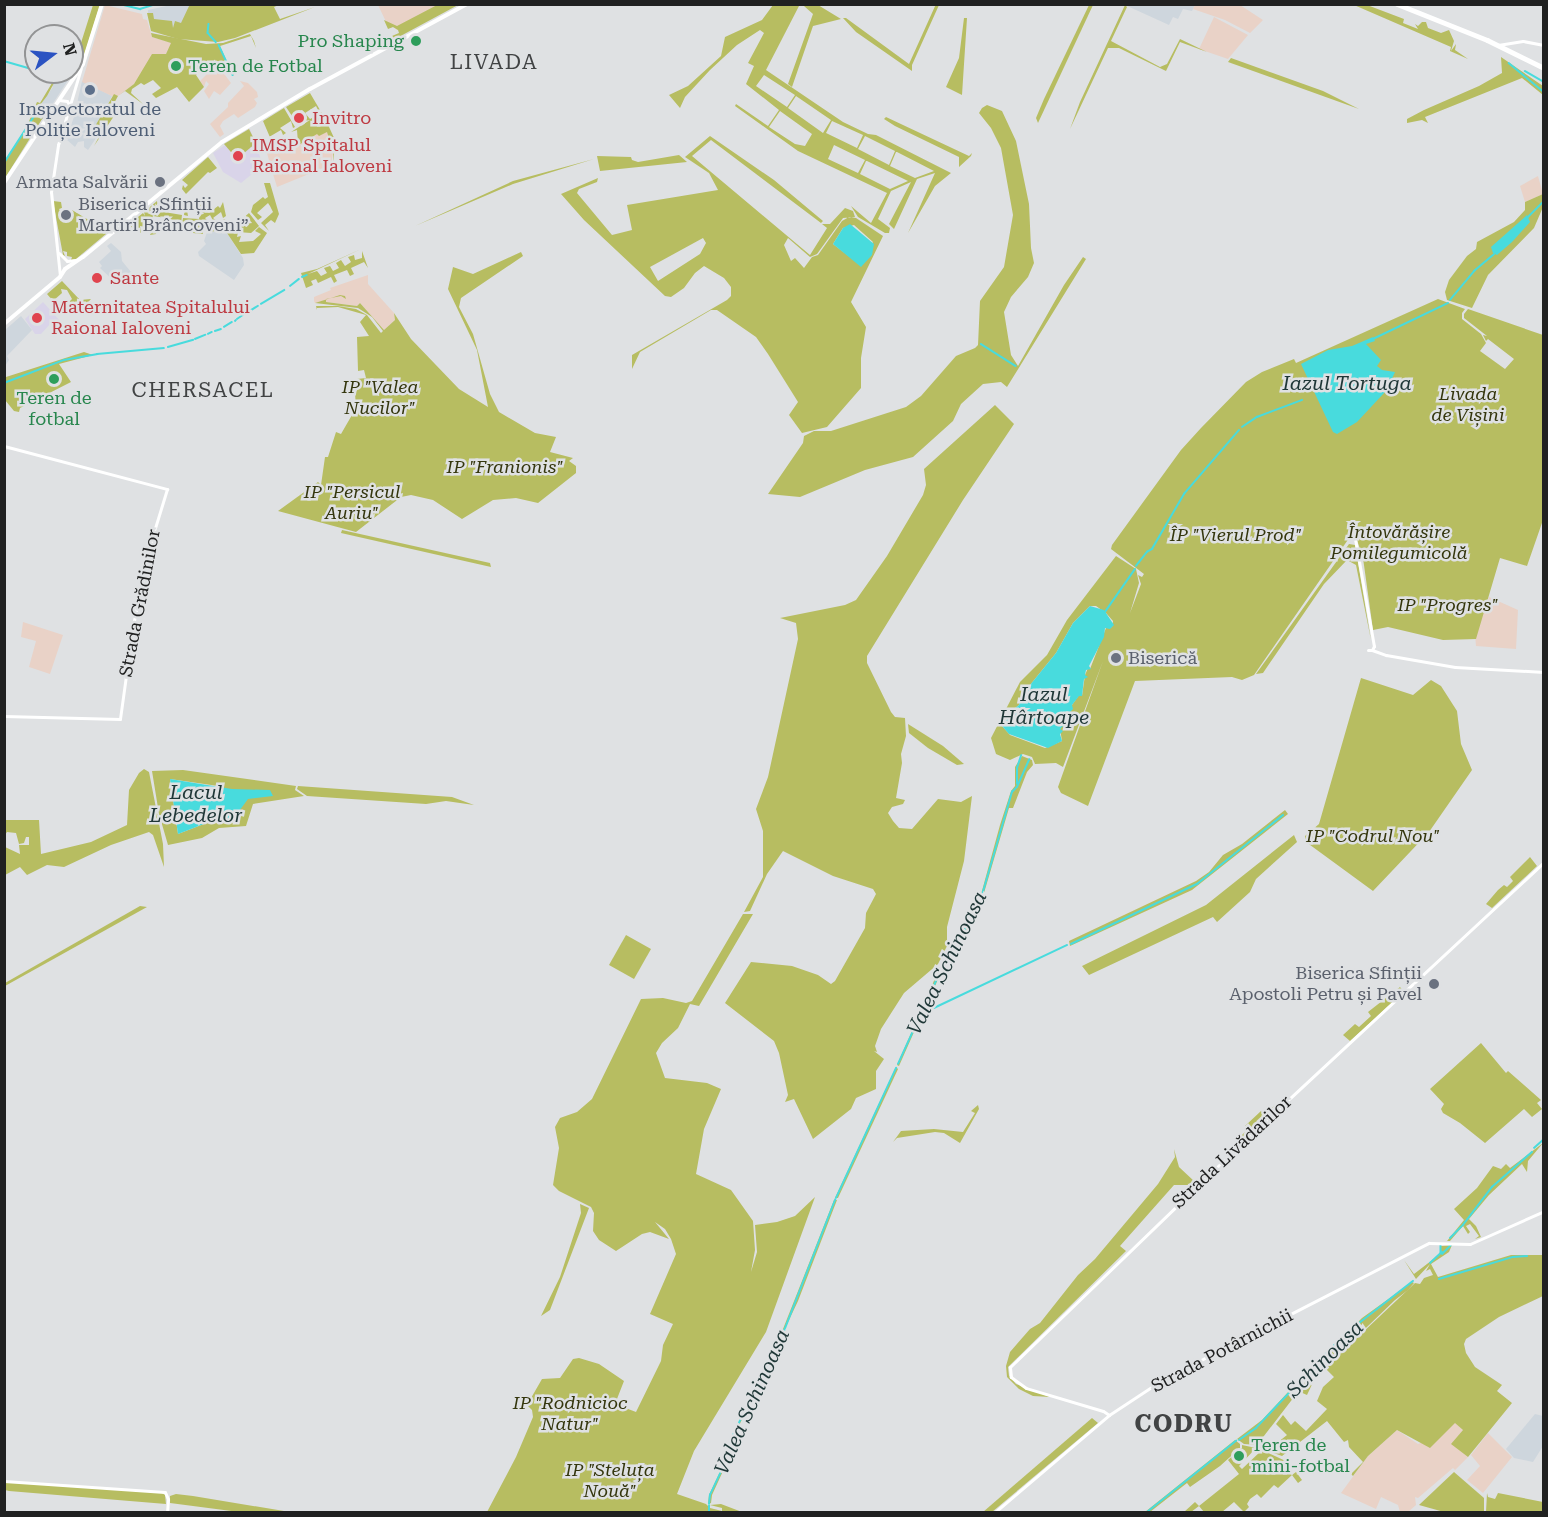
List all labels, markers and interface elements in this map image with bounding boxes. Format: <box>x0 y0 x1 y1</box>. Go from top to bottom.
north arrow <box>24 24 84 84</box>
place label: Pro Shaping <box>298 30 404 52</box>
marker: Pro Shaping <box>409 34 423 48</box>
text: N <box>59 41 81 58</box>
district label: LIVADA <box>450 49 538 75</box>
place label: Teren de Fotbal <box>188 55 322 77</box>
marker: Teren de Fotbal <box>169 59 183 73</box>
marker: Inspectoratul de Poliție Ialoveni <box>83 83 97 97</box>
place label: Inspectoratul de Poliție Ialoveni <box>19 99 161 142</box>
place label: Invitro <box>312 107 371 129</box>
marker: Invitro <box>290 109 308 127</box>
place label: IMSP Spitalul Raional Ialoveni <box>252 135 392 178</box>
marker: IMSP Spitalul Raional Ialoveni <box>229 147 247 165</box>
place label: Armata Salvării <box>16 171 148 193</box>
marker: Armata Salvării <box>153 175 167 189</box>
place label: Biserica „Sfinții Martiri Brâncoveni” <box>78 194 249 236</box>
marker: Biserica „Sfinții Martiri Brâncoveni” <box>59 208 73 222</box>
place label: Sante <box>110 267 159 289</box>
marker: Sante <box>88 269 106 287</box>
place label: Maternitatea Spitalului Raional Ialoveni <box>51 297 250 340</box>
marker: Maternitatea Spitalului Raional Ialoveni <box>28 309 46 327</box>
water label: Iazul Tortuga <box>1282 371 1412 395</box>
marker: Teren de fotbal <box>47 372 61 386</box>
district label: CHERSACEL <box>132 377 274 403</box>
park label: IP "Valea Nucilor" <box>342 377 418 420</box>
park label: Livada de Vișini <box>1431 384 1505 426</box>
place label: Teren de fotbal <box>16 388 92 430</box>
park label: IP "Franionis" <box>447 456 563 478</box>
park label: IP "Persicul Auriu" <box>304 482 400 524</box>
park label: Întovărășire Pomilegumicolă <box>1330 522 1468 564</box>
park label: ÎP "Vierul Prod" <box>1170 524 1302 546</box>
street label: Strada Grădinilor <box>115 527 165 679</box>
park label: IP "Progres" <box>1397 594 1499 616</box>
place label: Biserică <box>1128 647 1197 669</box>
marker: Biserică <box>1109 651 1123 665</box>
water label: Iazul Hârtoape <box>999 683 1089 730</box>
water label: Lacul Lebedelor <box>149 780 243 827</box>
park label: IP "Codrul Nou" <box>1306 825 1440 847</box>
water label: Valea Schinoasa <box>902 887 992 1039</box>
place label: Biserica Sfinții Apostoli Petru și Pavel <box>1229 963 1422 1006</box>
marker: Biserica Sfinții Apostoli Petru și Pavel <box>1427 977 1441 991</box>
street label: Strada Livădarilor <box>1168 1091 1296 1213</box>
street label: Strada Potârnichii <box>1148 1305 1296 1397</box>
water label: Schinoasa <box>1282 1316 1368 1402</box>
water label: Valea Schinoasa <box>709 1326 795 1478</box>
park label: IP "Rodnicioc Natur" <box>513 1393 627 1436</box>
district label: CODRU <box>1135 1411 1233 1439</box>
place label: Teren de mini-fotbal <box>1251 1435 1350 1478</box>
marker: Teren de mini-fotbal <box>1232 1449 1246 1463</box>
park label: IP "Steluța Nouă" <box>565 1460 655 1502</box>

